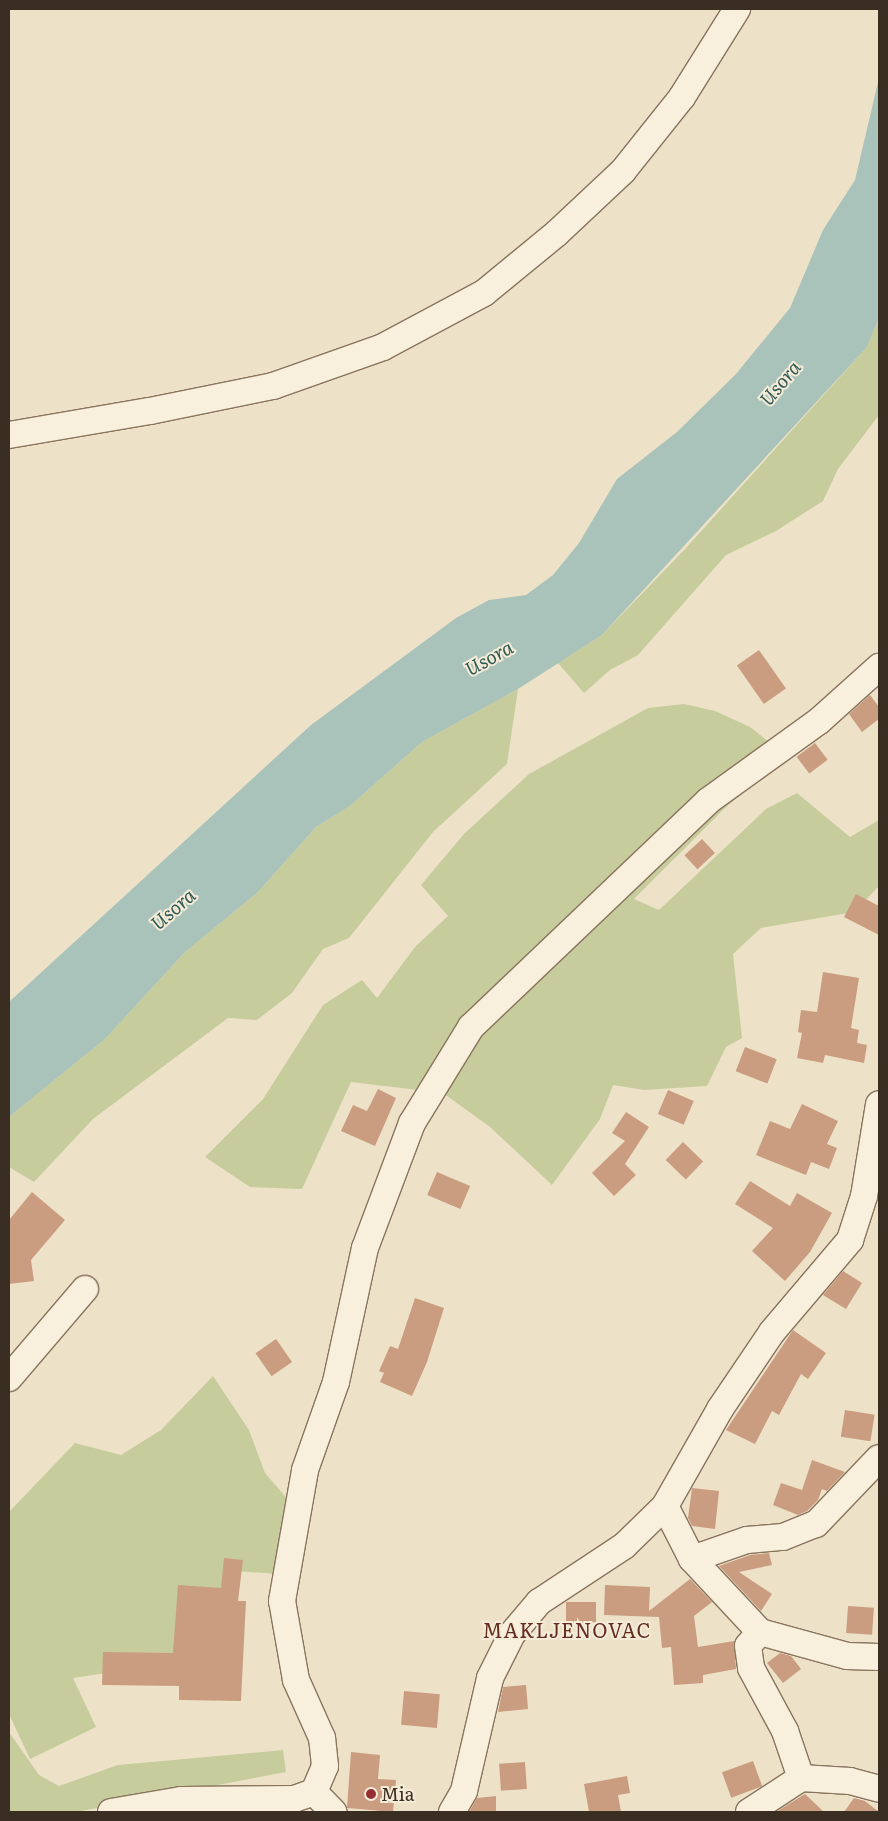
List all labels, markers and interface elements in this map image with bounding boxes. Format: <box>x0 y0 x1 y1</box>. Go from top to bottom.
water label: Usora <box>755 356 805 410</box>
water label: Usora <box>461 636 517 680</box>
water label: Usora <box>146 884 200 934</box>
district label: MAKLJENOVAC <box>481 1617 653 1641</box>
place label: Mia <box>381 1783 415 1805</box>
marker: Mia <box>365 1788 377 1800</box>

